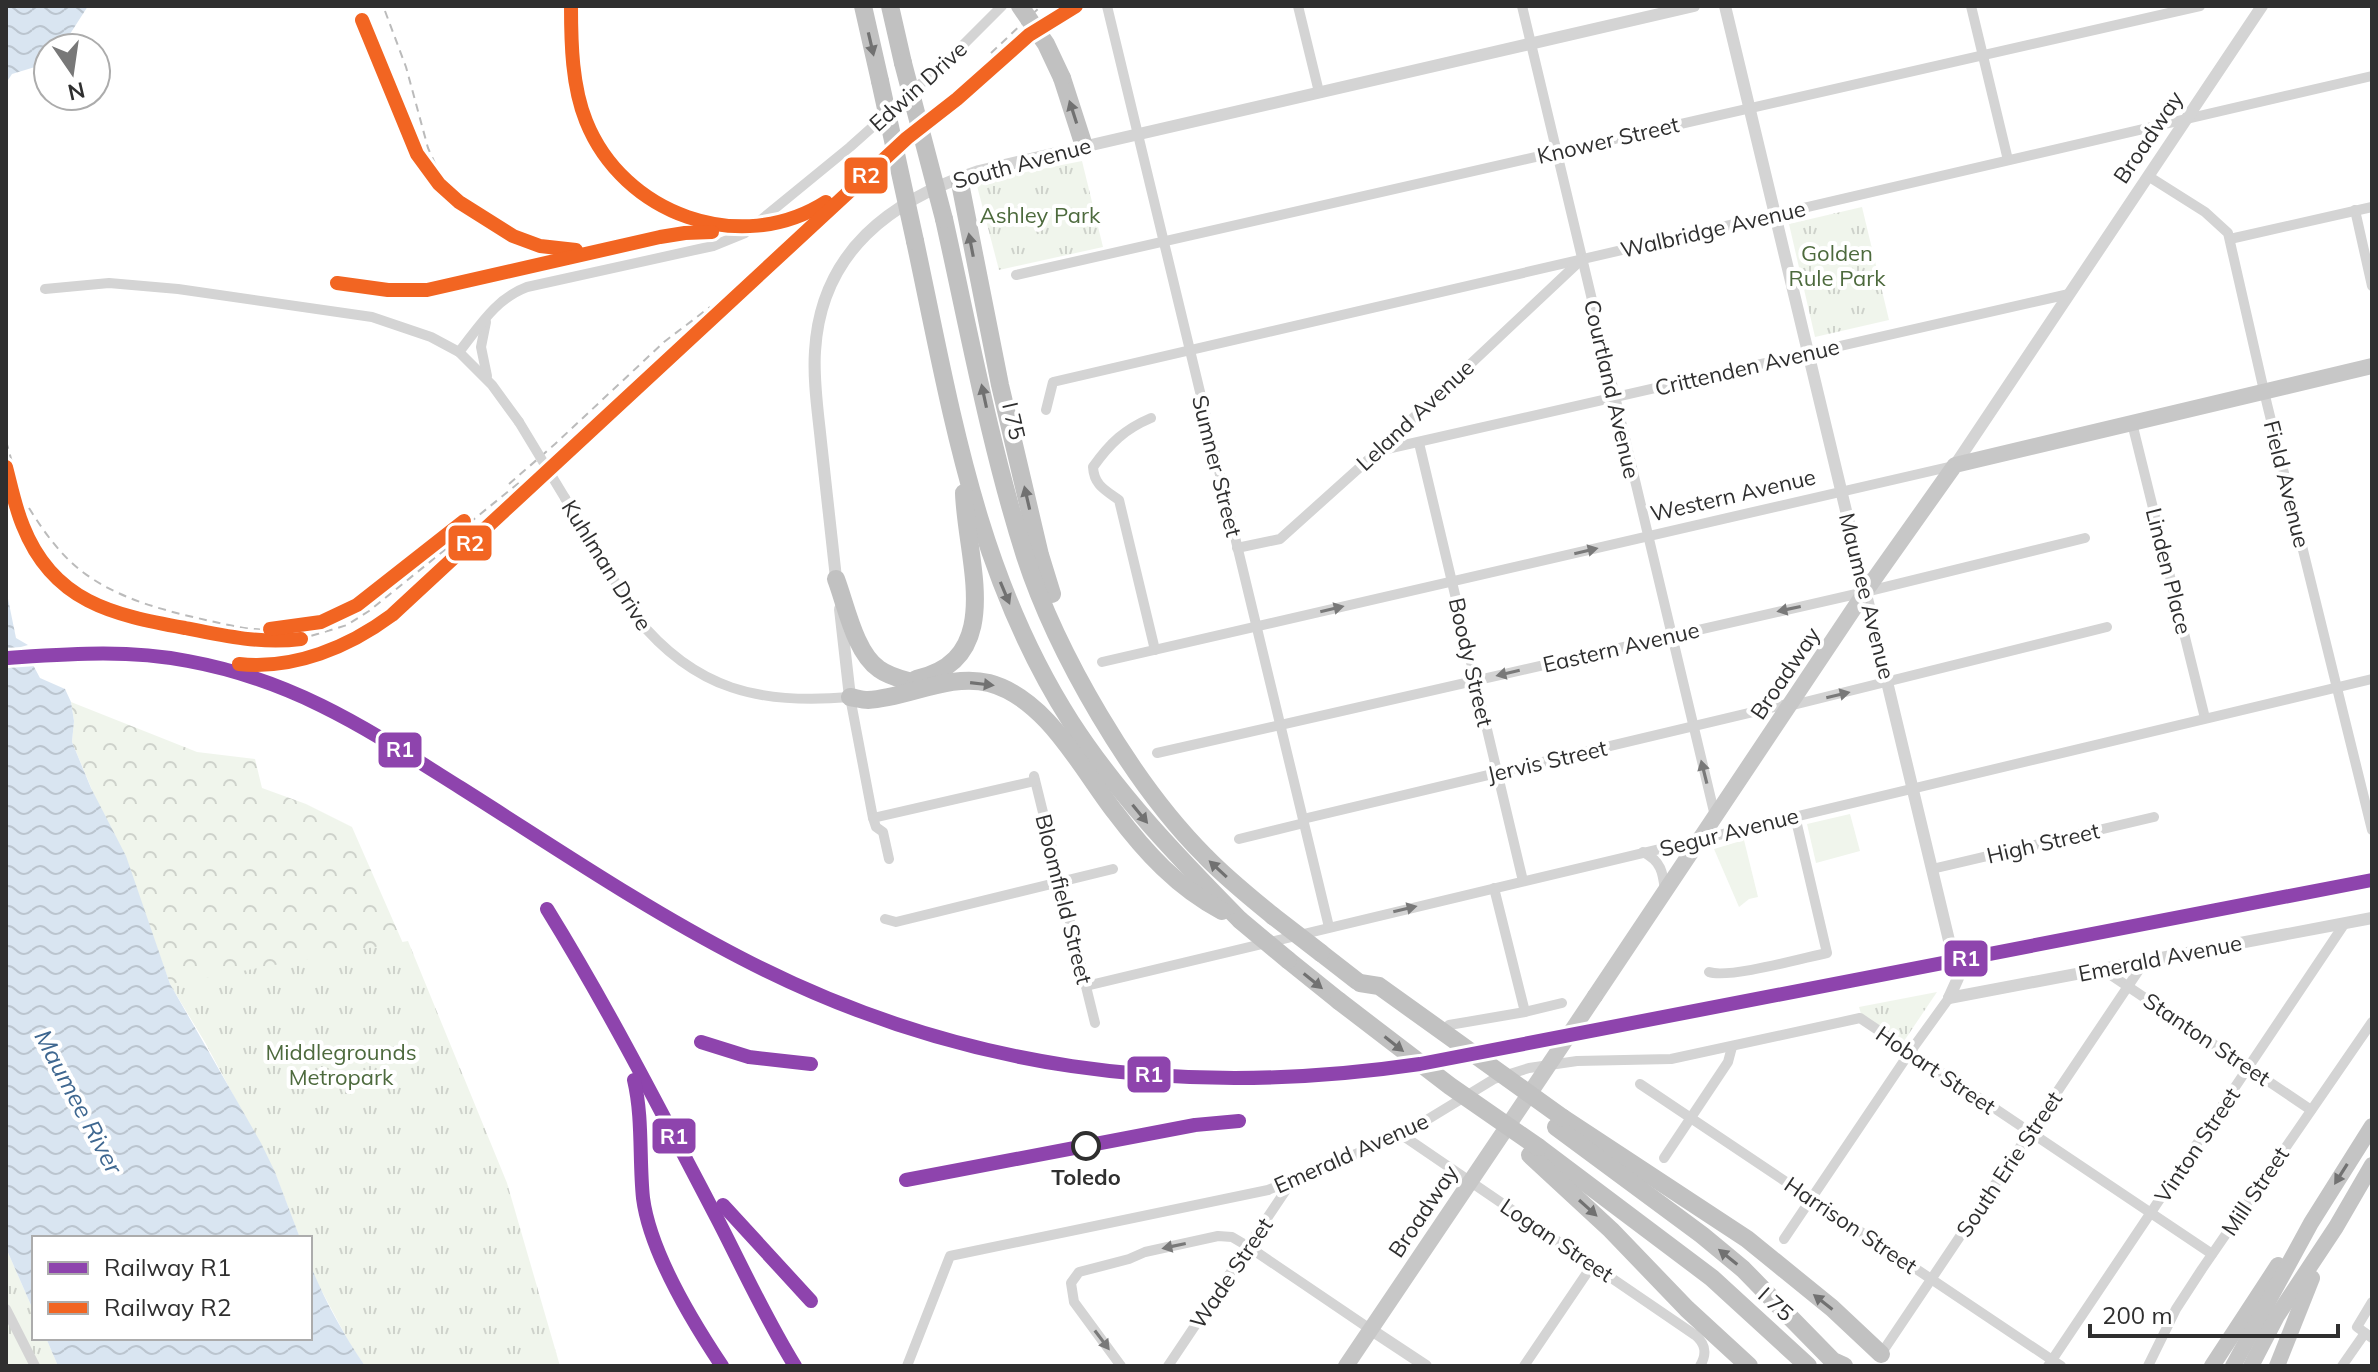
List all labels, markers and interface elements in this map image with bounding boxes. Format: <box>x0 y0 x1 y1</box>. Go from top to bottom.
one-way arrow <box>865 31 878 56</box>
north arrow <box>32 32 112 112</box>
street label: Edwin Drive <box>863 35 973 137</box>
text: N <box>65 76 88 107</box>
street label: Broadway <box>2107 85 2189 189</box>
one-way arrow <box>1066 100 1079 124</box>
street label: Knower Street <box>1534 110 1682 170</box>
street label: South Avenue <box>950 131 1094 195</box>
line badge: R2 <box>843 156 889 195</box>
text: R2 <box>852 161 880 189</box>
street label: Walbridge Avenue <box>1618 194 1808 264</box>
park label: Ashley Park <box>980 201 1101 229</box>
one-way arrow <box>964 232 976 257</box>
park label: Golden Rule Park <box>1788 239 1886 292</box>
street label: Courtland Avenue <box>1578 297 1646 481</box>
street label: Crittenden Avenue <box>1652 332 1842 402</box>
street label: Leland Avenue <box>1350 353 1480 477</box>
one-way arrow <box>977 384 990 409</box>
street label: Sumner Street <box>1186 392 1248 540</box>
street label: I 75 <box>996 399 1032 443</box>
street label: Field Avenue <box>2258 417 2316 551</box>
street label: Western Avenue <box>1648 462 1818 528</box>
one-way arrow <box>1020 486 1033 511</box>
street label: Kuhlman Drive <box>556 494 658 636</box>
street label: Linden Place <box>2140 505 2198 637</box>
street label: Maumee Avenue <box>1833 510 1901 682</box>
line badge: R2 <box>447 524 493 562</box>
text: R2 <box>456 529 484 557</box>
one-way arrow <box>1573 544 1598 557</box>
one-way arrow <box>998 581 1012 605</box>
street label: Boody Street <box>1443 595 1500 730</box>
one-way arrow <box>1320 603 1345 615</box>
one-way arrow <box>1777 603 1802 616</box>
street label: Eastern Avenue <box>1540 615 1702 679</box>
street label: Broadway <box>1744 621 1826 725</box>
one-way arrow <box>1496 667 1521 679</box>
one-way arrow <box>969 678 994 691</box>
one-way arrow <box>1826 688 1851 700</box>
line badge: R1 <box>377 731 423 769</box>
street label: Jervis Street <box>1484 734 1610 788</box>
text: R1 <box>386 735 414 763</box>
one-way arrow <box>1697 759 1710 784</box>
street label: Segur Avenue <box>1657 801 1801 863</box>
one-way arrow <box>1132 804 1148 824</box>
street label: Bloomfield Street <box>1029 811 1099 987</box>
street label: High Street <box>1984 816 2102 870</box>
one-way arrow <box>1209 860 1228 878</box>
one-way arrow <box>1393 902 1418 914</box>
street label: Emerald Avenue <box>2076 928 2244 988</box>
line badge: R1 <box>1943 939 1989 978</box>
text: R1 <box>1952 944 1980 972</box>
one-way arrow <box>1303 972 1323 988</box>
street label: Stanton Street <box>2138 986 2276 1092</box>
street label: Hobart Street <box>1871 1020 2002 1121</box>
water label: Maumee River <box>28 1024 130 1180</box>
one-way arrow <box>1384 1035 1404 1051</box>
park label: Middlegrounds Metropark <box>265 1038 417 1091</box>
line badge: R1 <box>1126 1055 1172 1094</box>
text: R1 <box>1135 1060 1163 1088</box>
street label: Vinton Street <box>2148 1082 2246 1208</box>
street label: South Erie Street <box>1950 1085 2068 1242</box>
street label: Emerald Avenue <box>1269 1106 1433 1200</box>
line badge: R1 <box>651 1117 697 1155</box>
text: R1 <box>660 1122 688 1150</box>
marker: Toledo <box>1072 1132 1100 1160</box>
street label: Mill Street <box>2215 1141 2295 1241</box>
street label: Broadway <box>1382 1159 1464 1263</box>
place label: Toledo <box>1051 1163 1121 1191</box>
one-way arrow <box>2335 1163 2349 1185</box>
street label: Harrison Street <box>1779 1170 1923 1280</box>
street label: Logan Street <box>1495 1192 1619 1288</box>
one-way arrow <box>1578 1199 1597 1217</box>
street label: Wade Street <box>1184 1212 1279 1334</box>
legend <box>32 1236 312 1340</box>
one-way arrow <box>1162 1240 1187 1253</box>
one-way arrow <box>1719 1249 1739 1266</box>
text: Railway R1 <box>104 1252 231 1282</box>
street label: I 75 <box>1753 1281 1799 1327</box>
scale bar <box>2090 1288 2338 1338</box>
text: Railway R2 <box>104 1292 231 1322</box>
one-way arrow <box>1813 1294 1833 1310</box>
text: 200 m <box>2102 1300 2173 1330</box>
one-way arrow <box>1093 1330 1109 1350</box>

